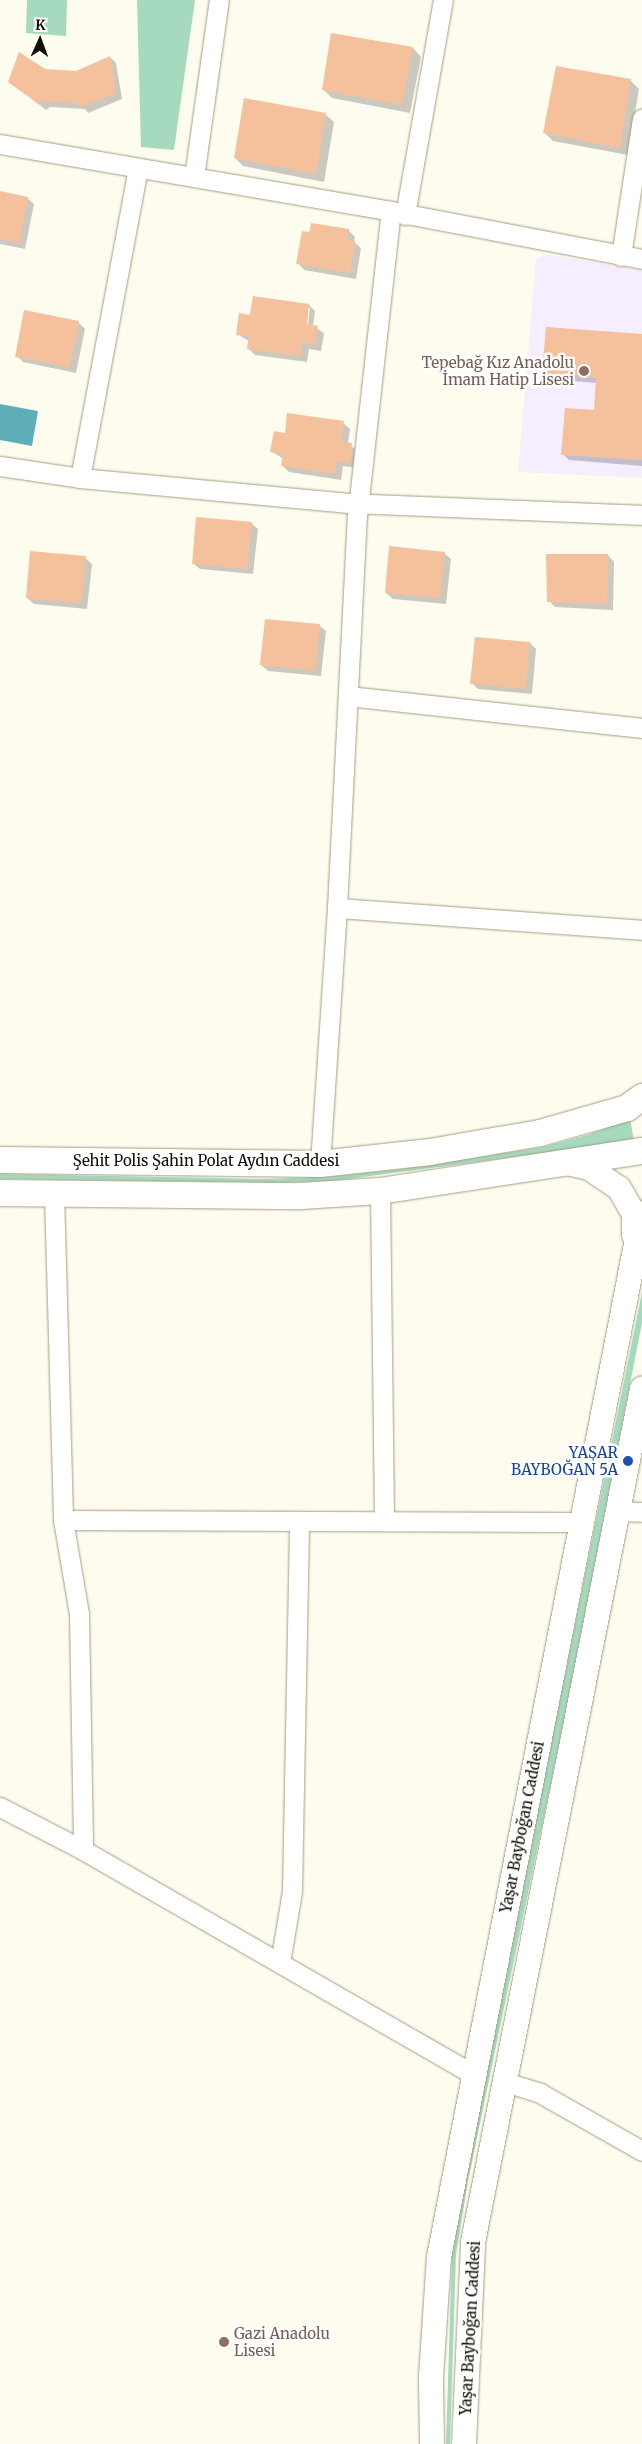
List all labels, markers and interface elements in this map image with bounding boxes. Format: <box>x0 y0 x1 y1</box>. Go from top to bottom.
north arrow <box>15 15 65 65</box>
text: K <box>35 16 46 34</box>
place label: Tepebağ Kız Anadolu İmam Hatip Lisesi <box>421 353 574 388</box>
marker: Tepebağ Kız Anadolu İmam Hatip Lisesi <box>578 365 590 377</box>
street label: Şehit Polis Şahin Polat Aydın Caddesi <box>73 1152 339 1170</box>
place label: YAŞAR BAYBOĞAN 5A <box>511 1443 618 1478</box>
marker: YAŞAR BAYBOĞAN 5A <box>622 1455 634 1467</box>
street label: Yaşar Bayboğan Caddesi <box>496 1740 548 1914</box>
street label: Yaşar Bayboğan Caddesi <box>456 2240 484 2416</box>
place label: Gazi Anadolu Lisesi <box>234 2324 330 2359</box>
marker: Gazi Anadolu Lisesi <box>218 2336 230 2348</box>

